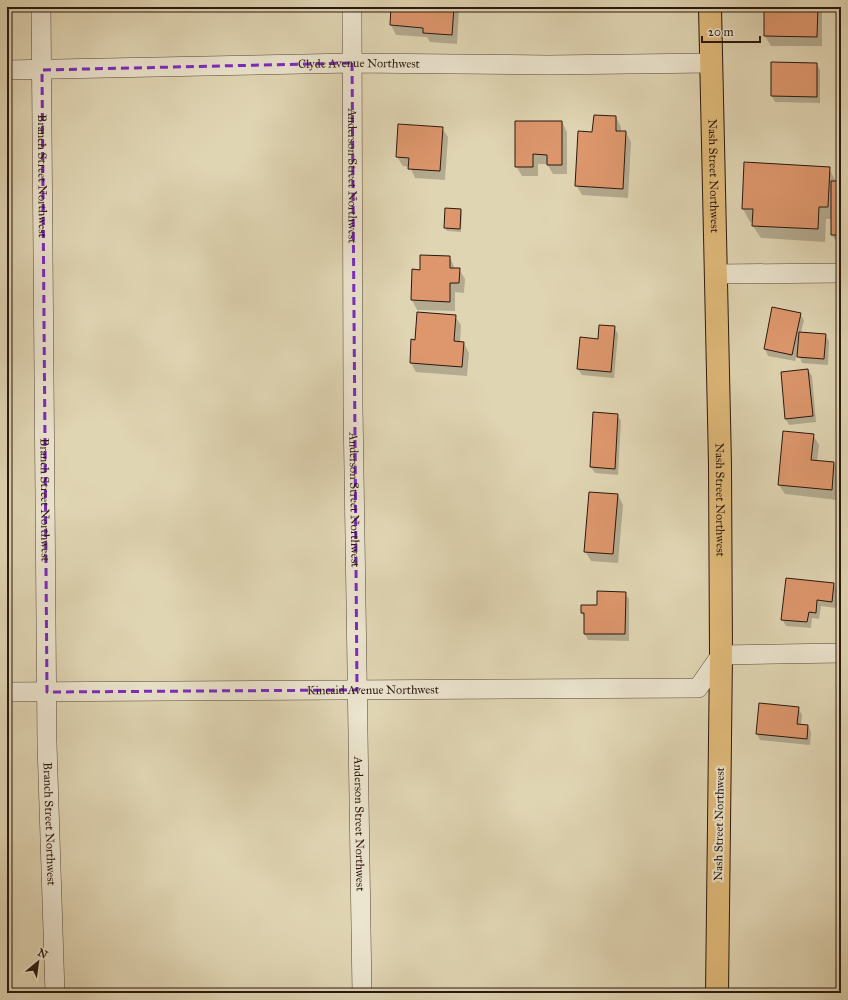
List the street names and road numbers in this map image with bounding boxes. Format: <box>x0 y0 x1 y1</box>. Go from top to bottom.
street label: Clyde Avenue Northwest <box>298 56 421 71</box>
street label: Anderson Street Northwest <box>345 107 360 244</box>
street label: Branch Street Northwest <box>35 114 50 239</box>
street label: Nash Street Northwest <box>705 119 722 234</box>
street label: Anderson Street Northwest <box>346 431 362 568</box>
street label: Branch Street Northwest <box>38 438 53 563</box>
street label: Nash Street Northwest <box>713 443 727 558</box>
street label: Kincaid Avenue Northwest <box>307 682 440 697</box>
street label: Anderson Street Northwest <box>351 755 367 892</box>
street label: Branch Street Northwest <box>41 762 59 887</box>
street label: Nash Street Northwest <box>711 766 727 881</box>

